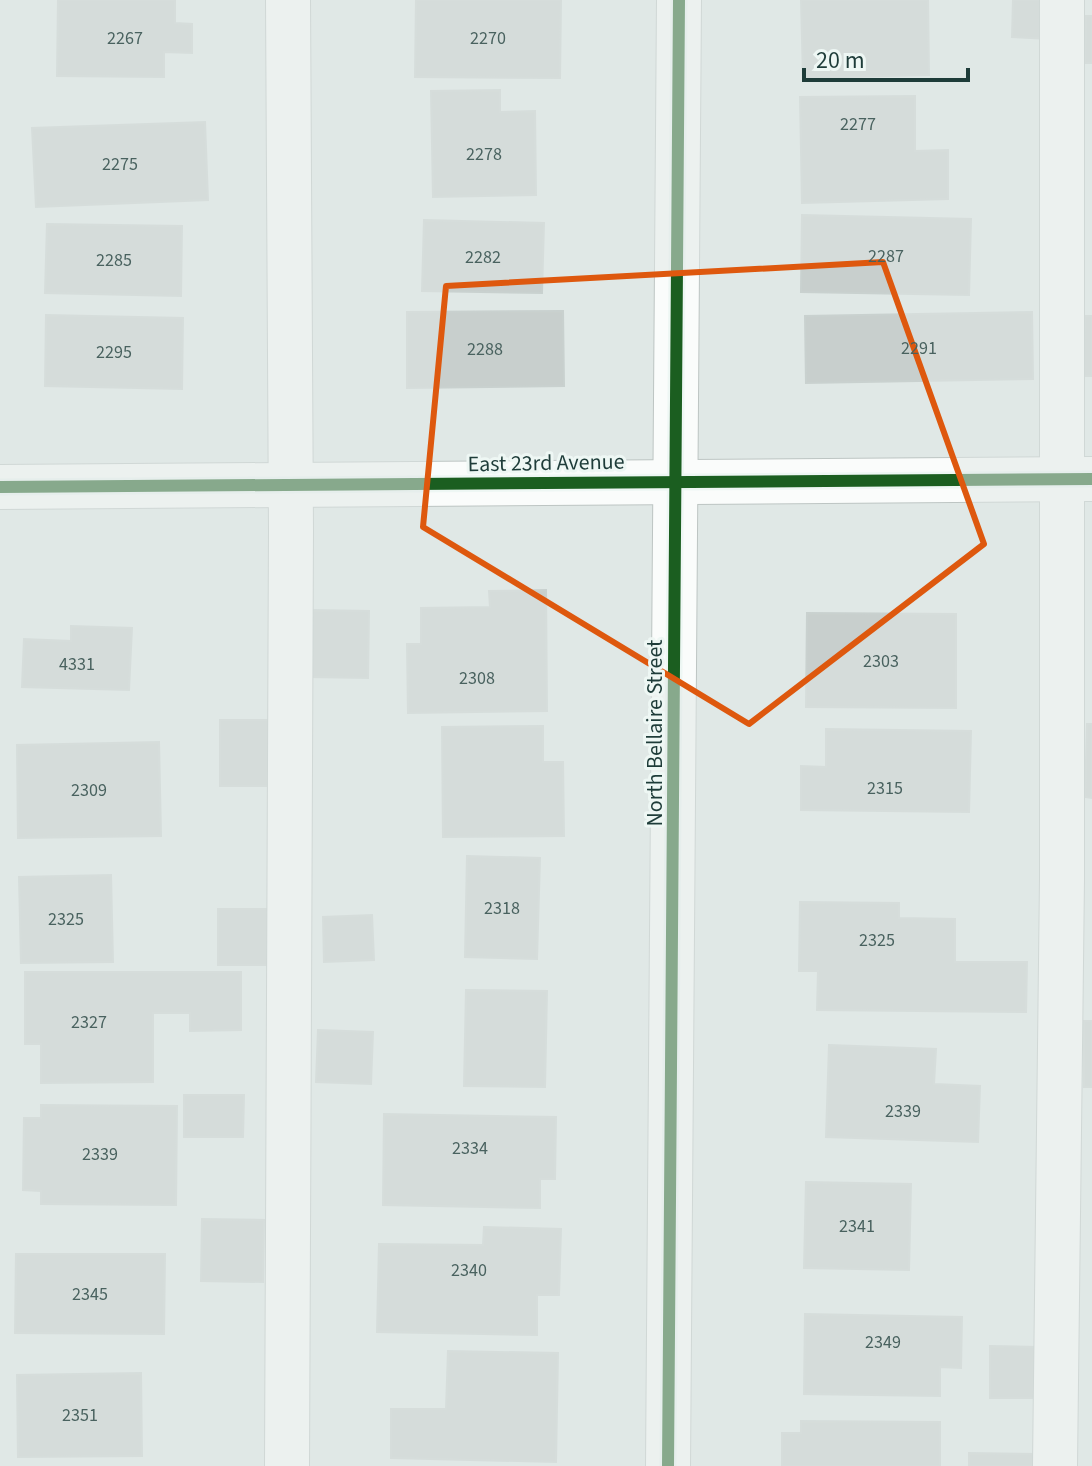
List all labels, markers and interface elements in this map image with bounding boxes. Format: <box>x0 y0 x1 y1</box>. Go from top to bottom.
house number: 2267 <box>107 26 143 51</box>
house number: 2270 <box>470 26 506 51</box>
scale bar <box>804 32 968 82</box>
text: 20 m <box>816 43 865 78</box>
house number: 2277 <box>840 112 876 137</box>
house number: 2278 <box>466 142 502 167</box>
house number: 2275 <box>102 152 138 177</box>
house number: 2287 <box>868 244 904 269</box>
house number: 2282 <box>465 245 501 270</box>
house number: 2285 <box>96 248 132 273</box>
house number: 2291 <box>901 336 937 361</box>
house number: 2288 <box>467 337 503 362</box>
house number: 2295 <box>96 340 132 365</box>
street label: East 23rd Avenue <box>467 446 625 480</box>
street label: North Bellaire Street <box>639 639 671 827</box>
house number: 2303 <box>863 649 899 674</box>
house number: 4331 <box>59 652 95 677</box>
house number: 2308 <box>459 666 495 691</box>
house number: 2315 <box>867 776 903 801</box>
house number: 2309 <box>71 778 107 803</box>
house number: 2318 <box>484 896 520 921</box>
house number: 2325 <box>48 907 84 932</box>
house number: 2325 <box>859 928 895 953</box>
house number: 2327 <box>71 1010 107 1035</box>
house number: 2339 <box>885 1099 921 1124</box>
house number: 2334 <box>452 1136 488 1161</box>
house number: 2339 <box>82 1142 118 1167</box>
house number: 2341 <box>839 1214 875 1239</box>
house number: 2340 <box>451 1258 487 1283</box>
house number: 2345 <box>72 1282 108 1307</box>
house number: 2349 <box>865 1330 901 1355</box>
house number: 2351 <box>62 1403 98 1428</box>

